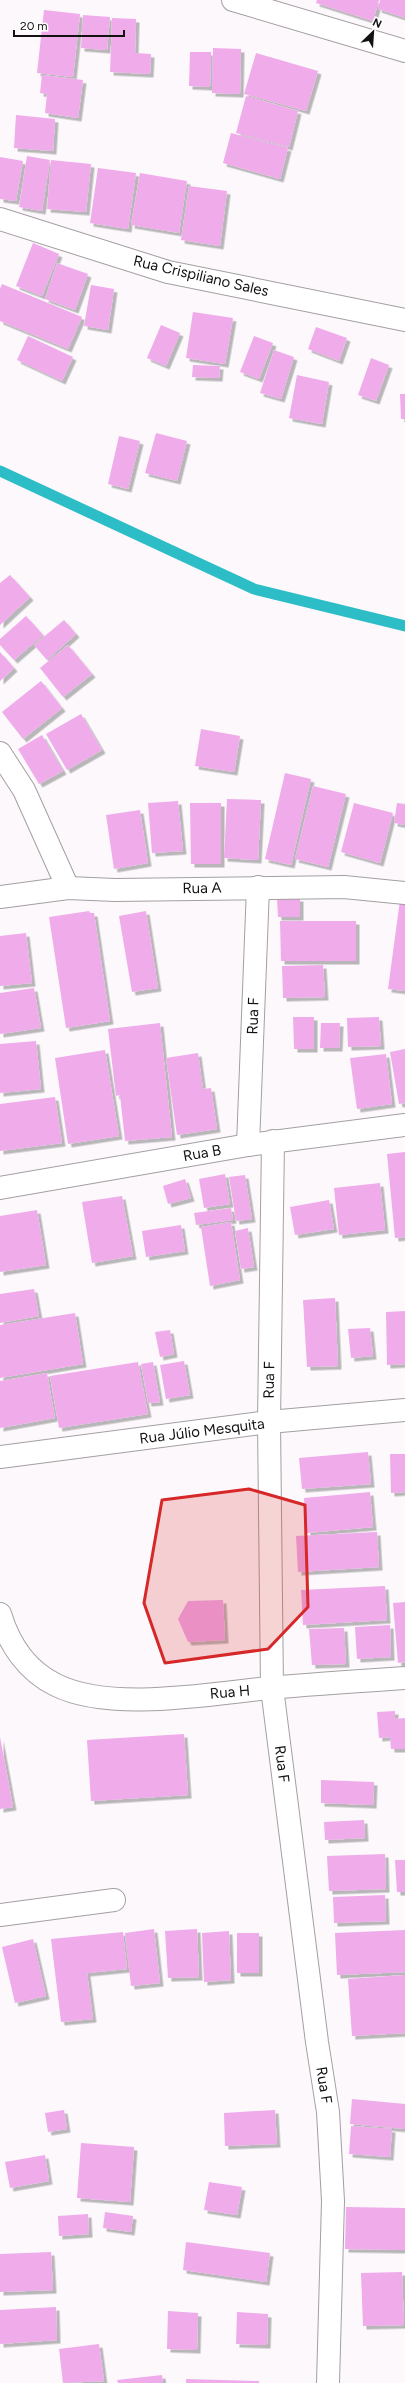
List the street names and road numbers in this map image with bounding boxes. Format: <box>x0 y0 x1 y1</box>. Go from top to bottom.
street label: Rua Crispiliano Sales <box>132 252 270 300</box>
street label: Rua A <box>182 879 222 897</box>
street label: Rua F <box>243 997 263 1035</box>
street label: Rua B <box>182 1141 222 1165</box>
street label: Rua F <box>260 1361 278 1399</box>
street label: Rua Júlio Mesquita <box>138 1414 266 1448</box>
street label: Rua H <box>209 1681 251 1703</box>
street label: Rua F <box>271 1744 293 1784</box>
street label: Rua F <box>312 2065 336 2105</box>

